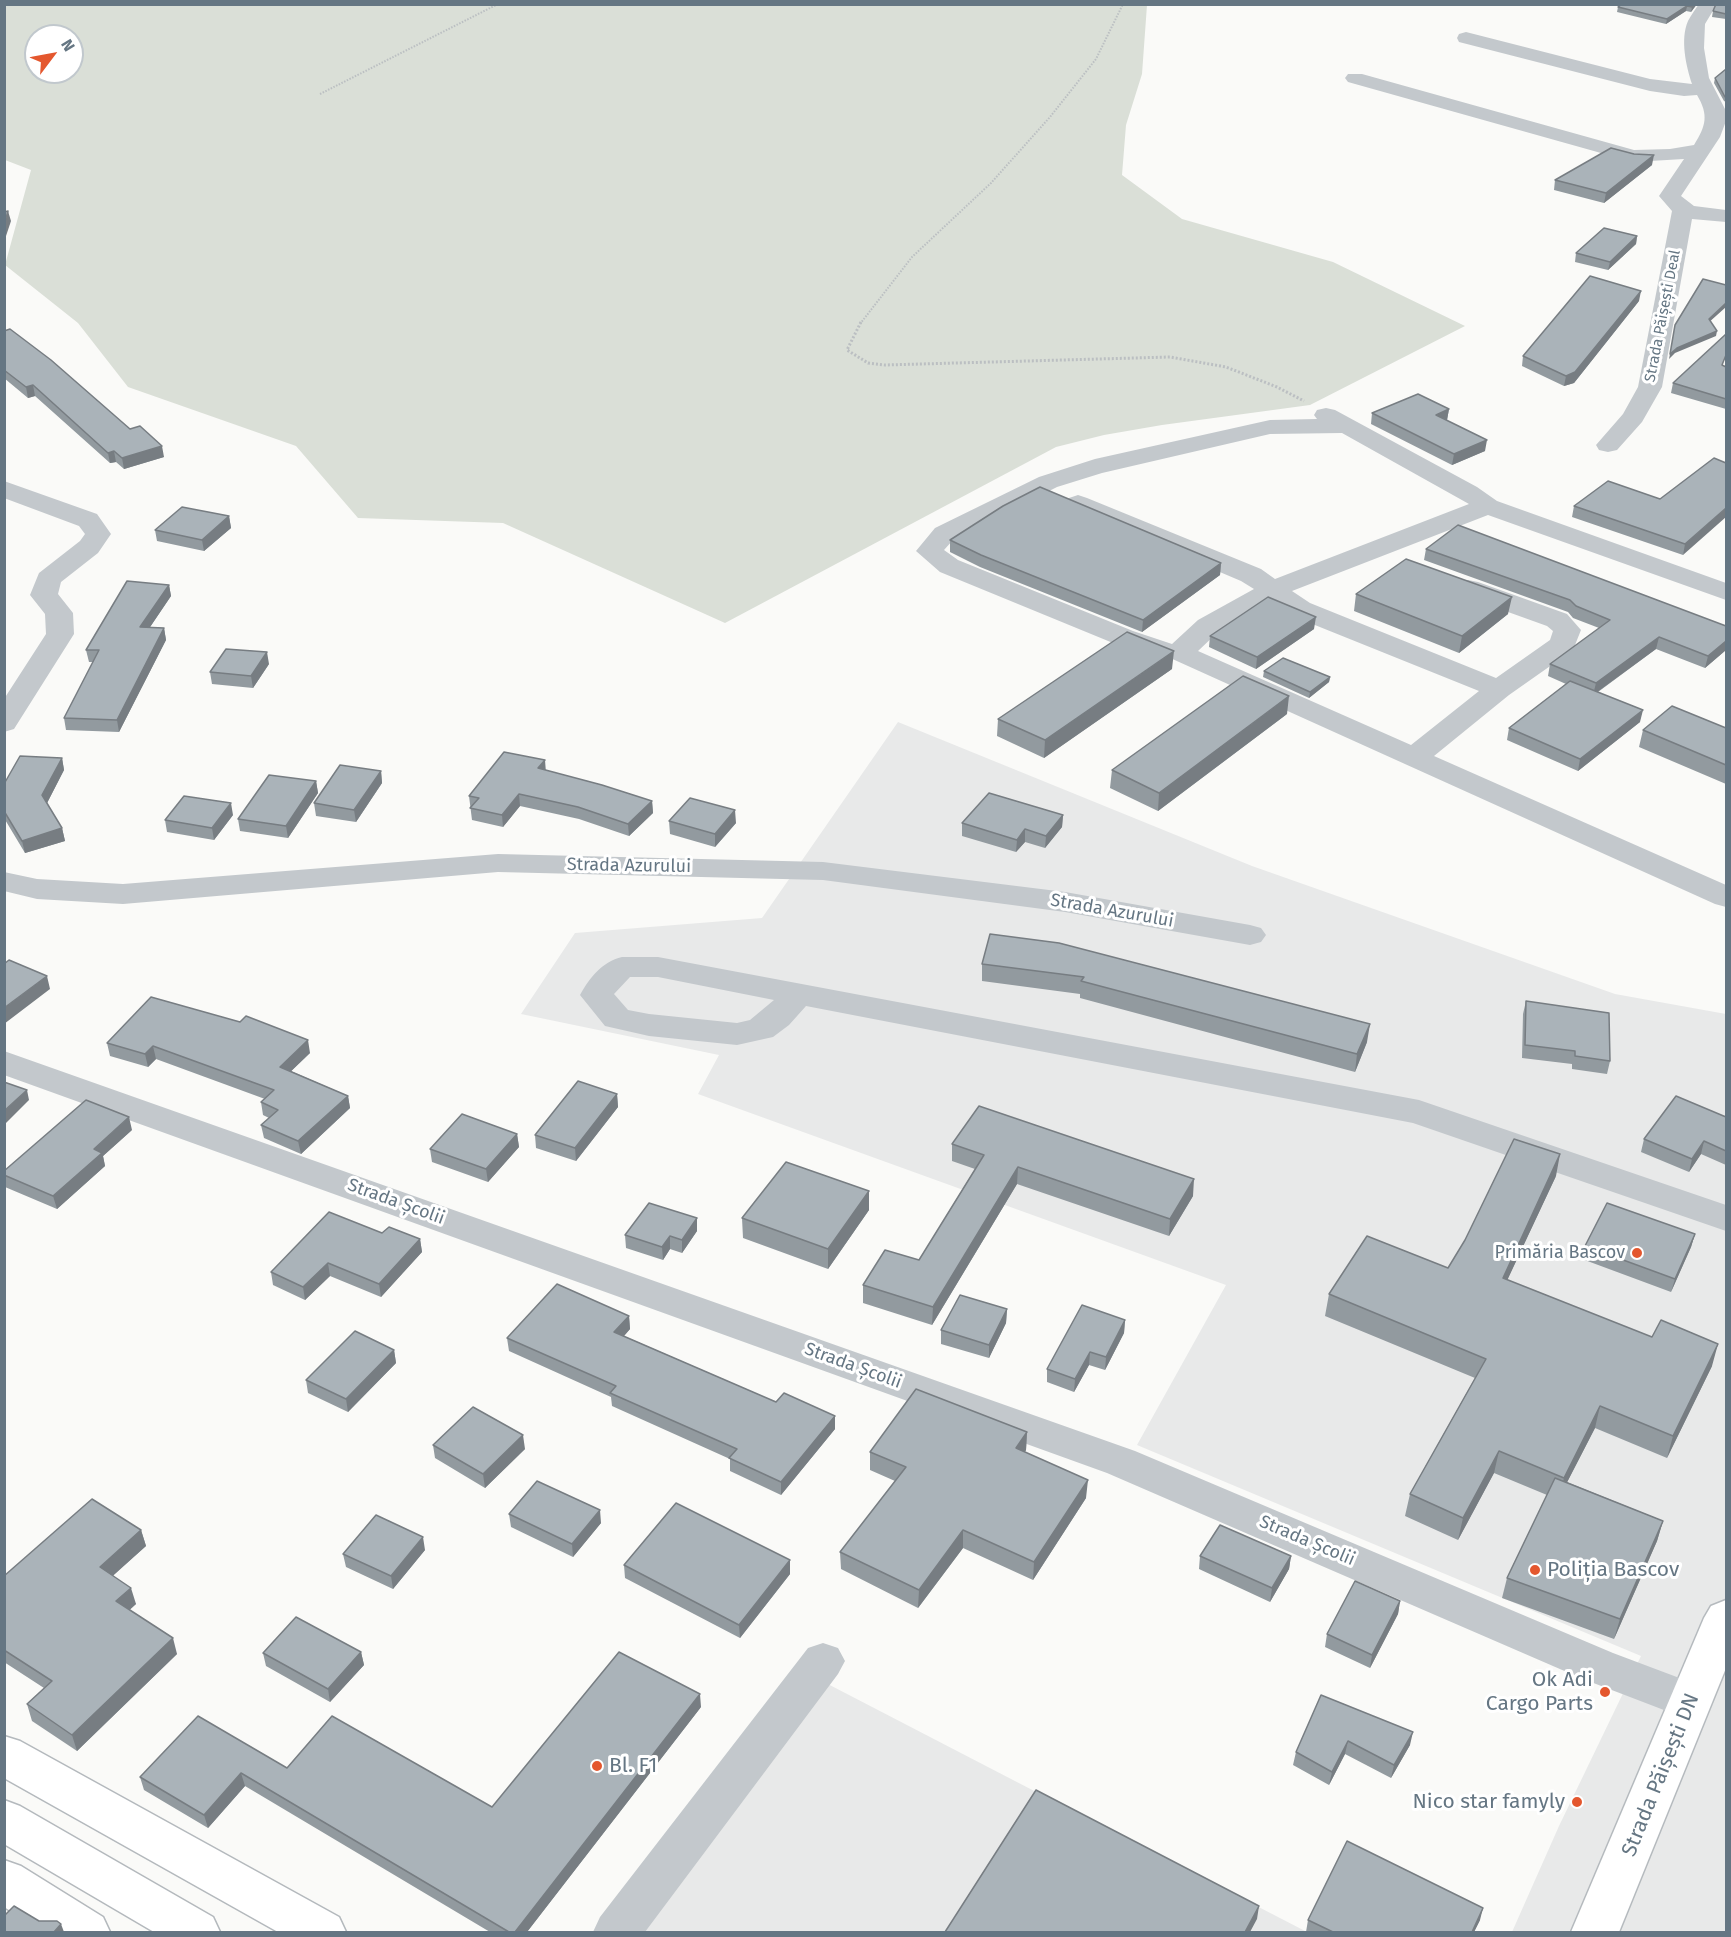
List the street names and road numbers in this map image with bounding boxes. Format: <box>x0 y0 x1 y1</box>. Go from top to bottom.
street label: Strada Păișești Deal <box>1641 248 1685 384</box>
street label: Strada Azurului <box>567 854 691 878</box>
street label: Strada Azurului <box>1049 890 1175 932</box>
street label: Strada Școlii <box>345 1174 447 1230</box>
street label: Strada Școlii <box>802 1338 904 1394</box>
street label: Strada Școlii <box>1256 1511 1358 1571</box>
street label: Strada Păișești DN <box>1617 1690 1705 1860</box>

